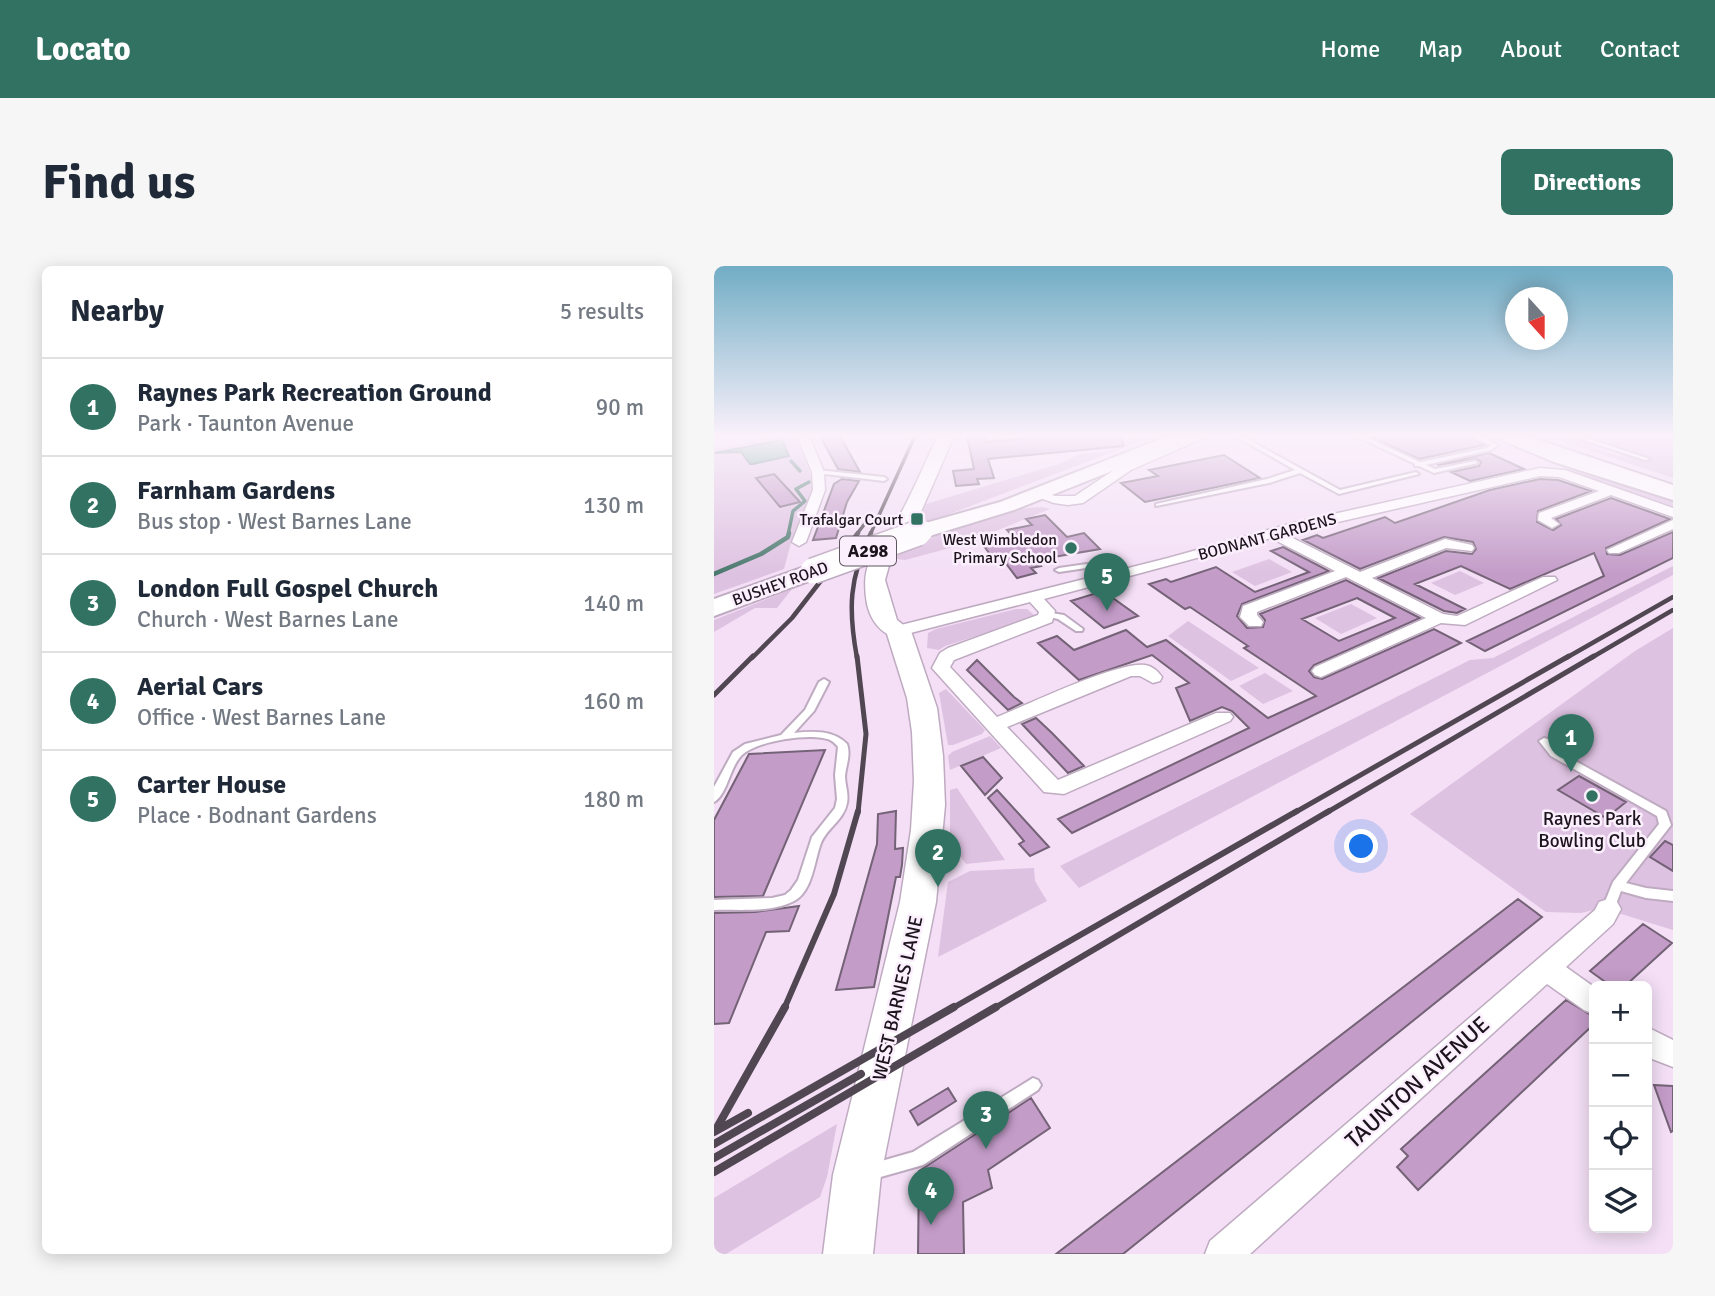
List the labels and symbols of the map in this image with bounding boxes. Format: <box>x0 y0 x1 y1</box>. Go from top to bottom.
north arrow <box>1505 287 1568 350</box>
street label: BODNANT GARDENS <box>1196 509 1339 565</box>
place label: Trafalgar Court <box>800 510 903 530</box>
marker: Trafalgar Court <box>909 511 925 527</box>
place label: West Wimbledon Primary School <box>943 530 1057 568</box>
road number: A298 <box>840 536 896 566</box>
marker: West Wimbledon Primary School <box>1063 540 1079 556</box>
pin: 5 <box>1084 553 1130 611</box>
street label: BUSHEY ROAD <box>730 557 831 611</box>
pin: 1 <box>1548 714 1594 772</box>
marker: Raynes Park Bowling Club <box>1584 788 1600 804</box>
place label: Raynes Park Bowling Club <box>1538 807 1646 853</box>
pin: 2 <box>915 829 961 887</box>
your location <box>1344 829 1378 863</box>
street label: WEST BARNES LANE <box>867 913 929 1083</box>
street label: TAUNTON AVENUE <box>1339 1010 1495 1155</box>
pin: 3 <box>963 1091 1009 1149</box>
pin: 4 <box>908 1167 954 1225</box>

